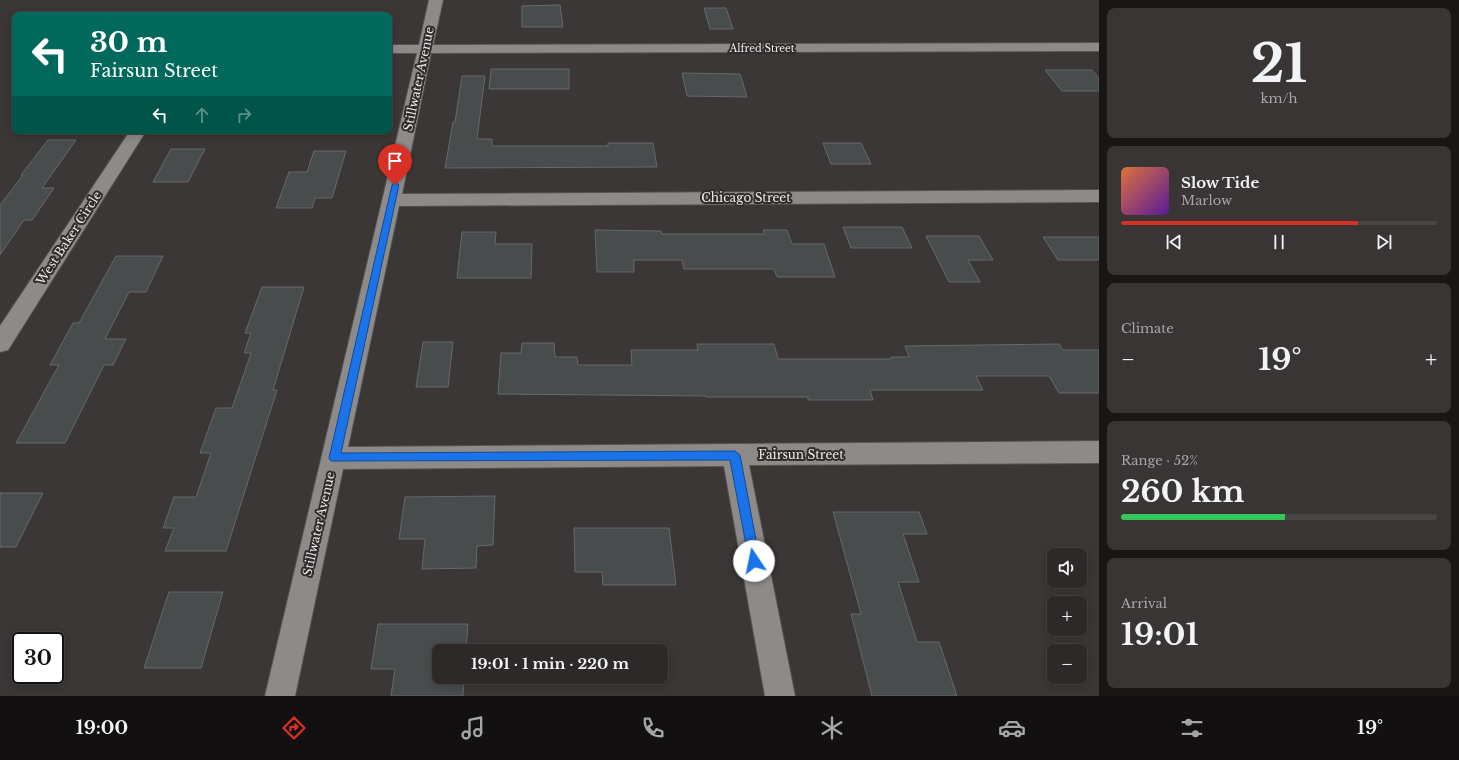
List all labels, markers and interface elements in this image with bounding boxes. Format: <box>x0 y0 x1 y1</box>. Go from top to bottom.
text: 30 m <box>90 25 167 60</box>
street label: Stillwater Avenue <box>400 25 437 132</box>
icon: left <box>24 28 76 80</box>
text: 21 <box>1251 32 1307 96</box>
street label: Alfred Street <box>728 42 795 55</box>
text: Fairsun Street <box>90 60 218 82</box>
text: km/h <box>1261 90 1297 107</box>
icon: left <box>149 104 171 126</box>
icon: ahead <box>191 104 213 126</box>
icon: right <box>233 104 255 126</box>
pin <box>378 144 412 185</box>
icon: arrive <box>384 150 406 172</box>
text: Slow Tide <box>1181 173 1259 192</box>
street label: West Baker Circle <box>32 188 104 288</box>
street label: Chicago Street <box>701 190 791 205</box>
text: Marlow <box>1181 192 1232 209</box>
icon: previous <box>1163 231 1185 253</box>
icon: pause <box>1268 231 1290 253</box>
icon: next <box>1373 231 1395 253</box>
text: Climate <box>1121 320 1174 337</box>
text: 19° <box>1258 341 1302 378</box>
text: − <box>1121 346 1135 373</box>
text: + <box>1425 346 1437 373</box>
street label: Fairsun Street <box>758 447 844 462</box>
text: Range · 52% <box>1121 452 1198 469</box>
street label: Stillwater Avenue <box>299 470 338 577</box>
text: 260 km <box>1121 473 1244 510</box>
position arrow <box>733 540 775 582</box>
map controls <box>1047 548 1087 684</box>
button: sound <box>1047 548 1087 588</box>
text: Arrival <box>1121 595 1167 612</box>
button: + <box>1047 596 1087 636</box>
text: 19:01 <box>1121 616 1199 653</box>
speed limit sign: 30 <box>12 632 64 684</box>
button: − <box>1047 644 1087 684</box>
text: 19:01 · 1 min · 220 m <box>471 654 629 673</box>
icon: directions <box>280 714 308 742</box>
icon: music <box>459 714 487 742</box>
icon: phone <box>639 714 667 742</box>
icon: climate <box>818 714 846 742</box>
icon: car <box>998 714 1026 742</box>
icon: filters <box>1178 714 1206 742</box>
text: 19:00 <box>76 717 128 739</box>
text: 19° <box>1357 717 1383 739</box>

